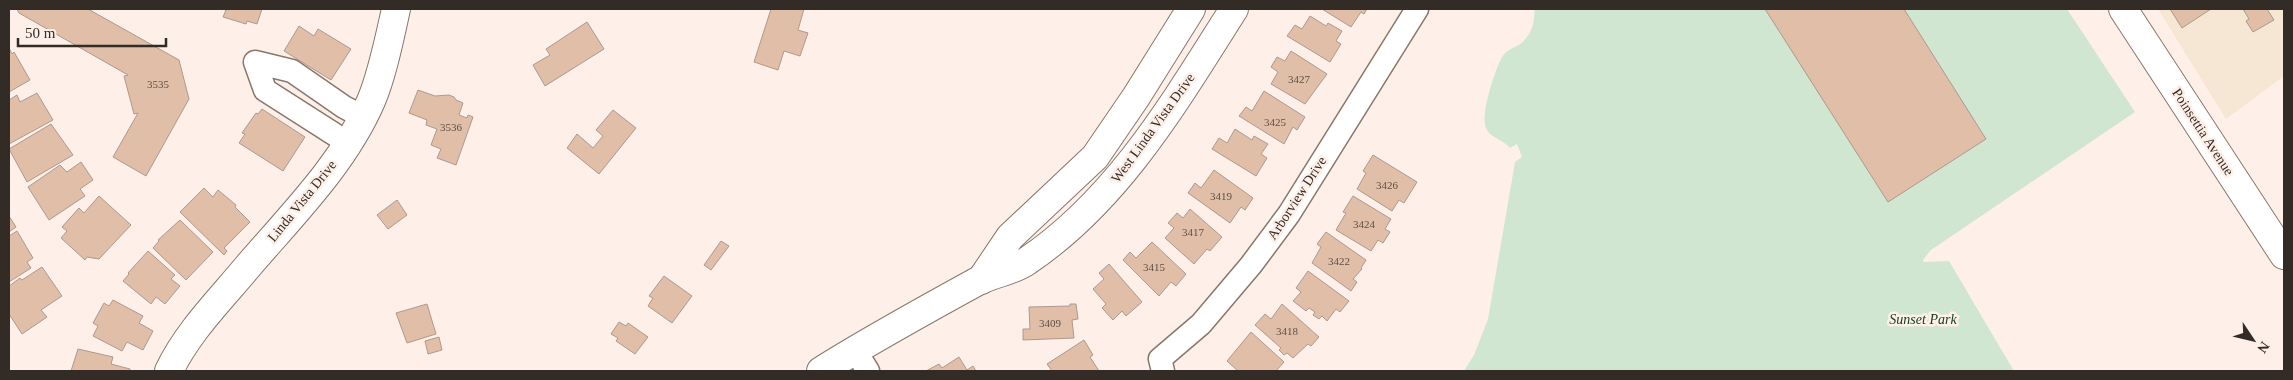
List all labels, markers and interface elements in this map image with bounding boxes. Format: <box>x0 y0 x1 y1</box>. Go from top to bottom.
scale bar <box>18 15 165 47</box>
text: 50 m <box>25 25 56 41</box>
street label: West Linda Vista Drive <box>1108 71 1198 185</box>
house number: 3427 <box>1288 73 1311 85</box>
house number: 3535 <box>147 78 170 90</box>
street label: Poinsettia Avenue <box>2169 86 2237 178</box>
house number: 3425 <box>1264 116 1287 128</box>
house number: 3536 <box>440 121 463 133</box>
street label: Arborview Drive <box>1265 154 1329 242</box>
street label: Linda Vista Drive <box>265 157 339 245</box>
house number: 3426 <box>1376 179 1399 191</box>
house number: 3419 <box>1210 190 1233 202</box>
house number: 3424 <box>1353 218 1376 230</box>
house number: 3417 <box>1182 226 1205 238</box>
house number: 3422 <box>1328 255 1350 267</box>
house number: 3415 <box>1143 261 1166 273</box>
park label: Sunset Park <box>1889 312 1957 327</box>
north arrow <box>2228 315 2278 365</box>
house number: 3409 <box>1039 317 1062 329</box>
house number: 3418 <box>1276 325 1299 337</box>
text: N <box>2254 339 2272 356</box>

